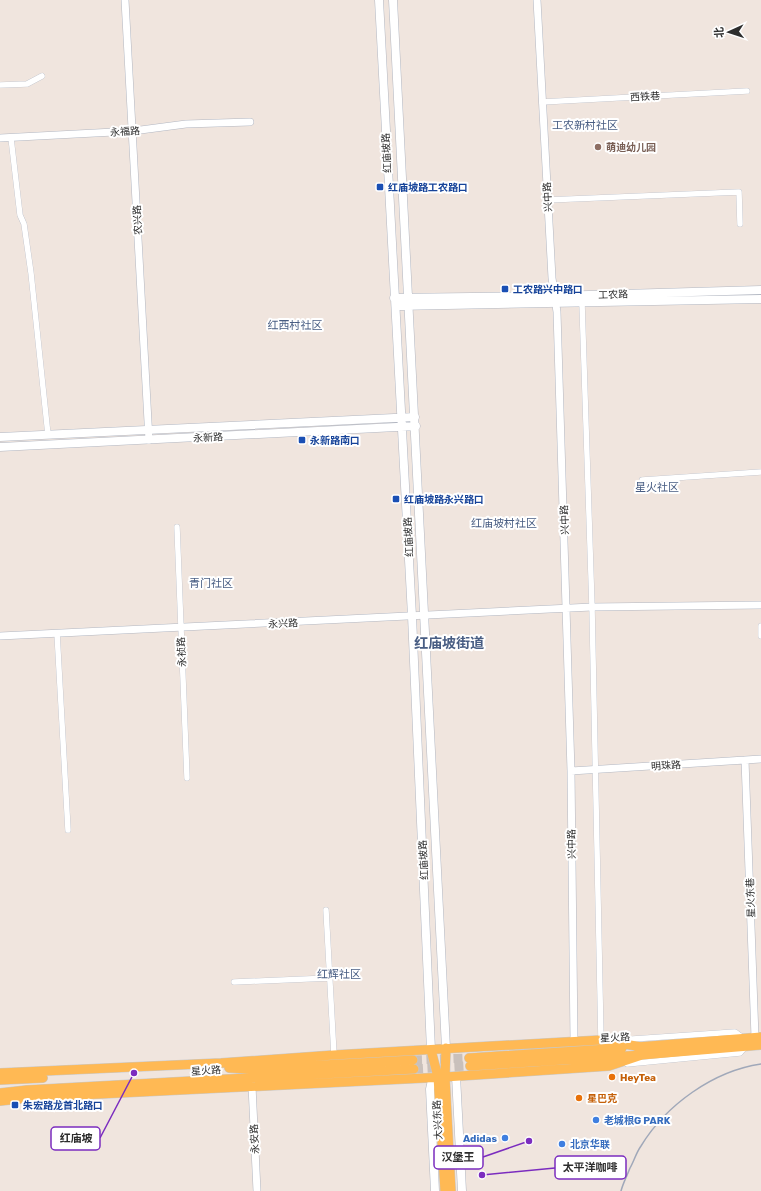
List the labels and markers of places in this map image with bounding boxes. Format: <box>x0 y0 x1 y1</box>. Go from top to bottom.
place label: 萌迪幼儿园 <box>606 141 656 154</box>
marker: 萌迪幼儿园 <box>593 142 603 152</box>
marker: 红庙坡路工农路口 <box>375 182 385 192</box>
place label: 红庙坡路工农路口 <box>388 182 468 194</box>
marker: 工农路兴中路口 <box>500 284 510 294</box>
place label: 工农路兴中路口 <box>513 284 583 296</box>
marker: 永新路南口 <box>297 435 307 445</box>
place label: 永新路南口 <box>310 435 360 447</box>
marker: 红庙坡路永兴路口 <box>391 494 401 504</box>
place label: 红庙坡路永兴路口 <box>404 494 484 506</box>
marker: HeyTea <box>607 1072 617 1082</box>
place label: HeyTea <box>620 1072 656 1084</box>
marker: 星巴克 <box>574 1093 584 1103</box>
place label: 星巴克 <box>587 1093 617 1105</box>
place label: 朱宏路龙首北路口 <box>23 1099 103 1112</box>
marker: 朱宏路龙首北路口 <box>10 1100 20 1110</box>
place label: 老城根G PARK <box>604 1114 671 1127</box>
marker: 老城根G PARK <box>591 1115 601 1125</box>
callout: 红庙坡 <box>51 1127 100 1150</box>
place label: Adidas <box>463 1133 497 1145</box>
marker: Adidas <box>500 1133 510 1143</box>
place label: 北京华联 <box>570 1138 610 1151</box>
marker: 北京华联 <box>557 1139 567 1149</box>
callout: 汉堡王 <box>434 1146 483 1169</box>
callout: 太平洋咖啡 <box>555 1156 626 1179</box>

